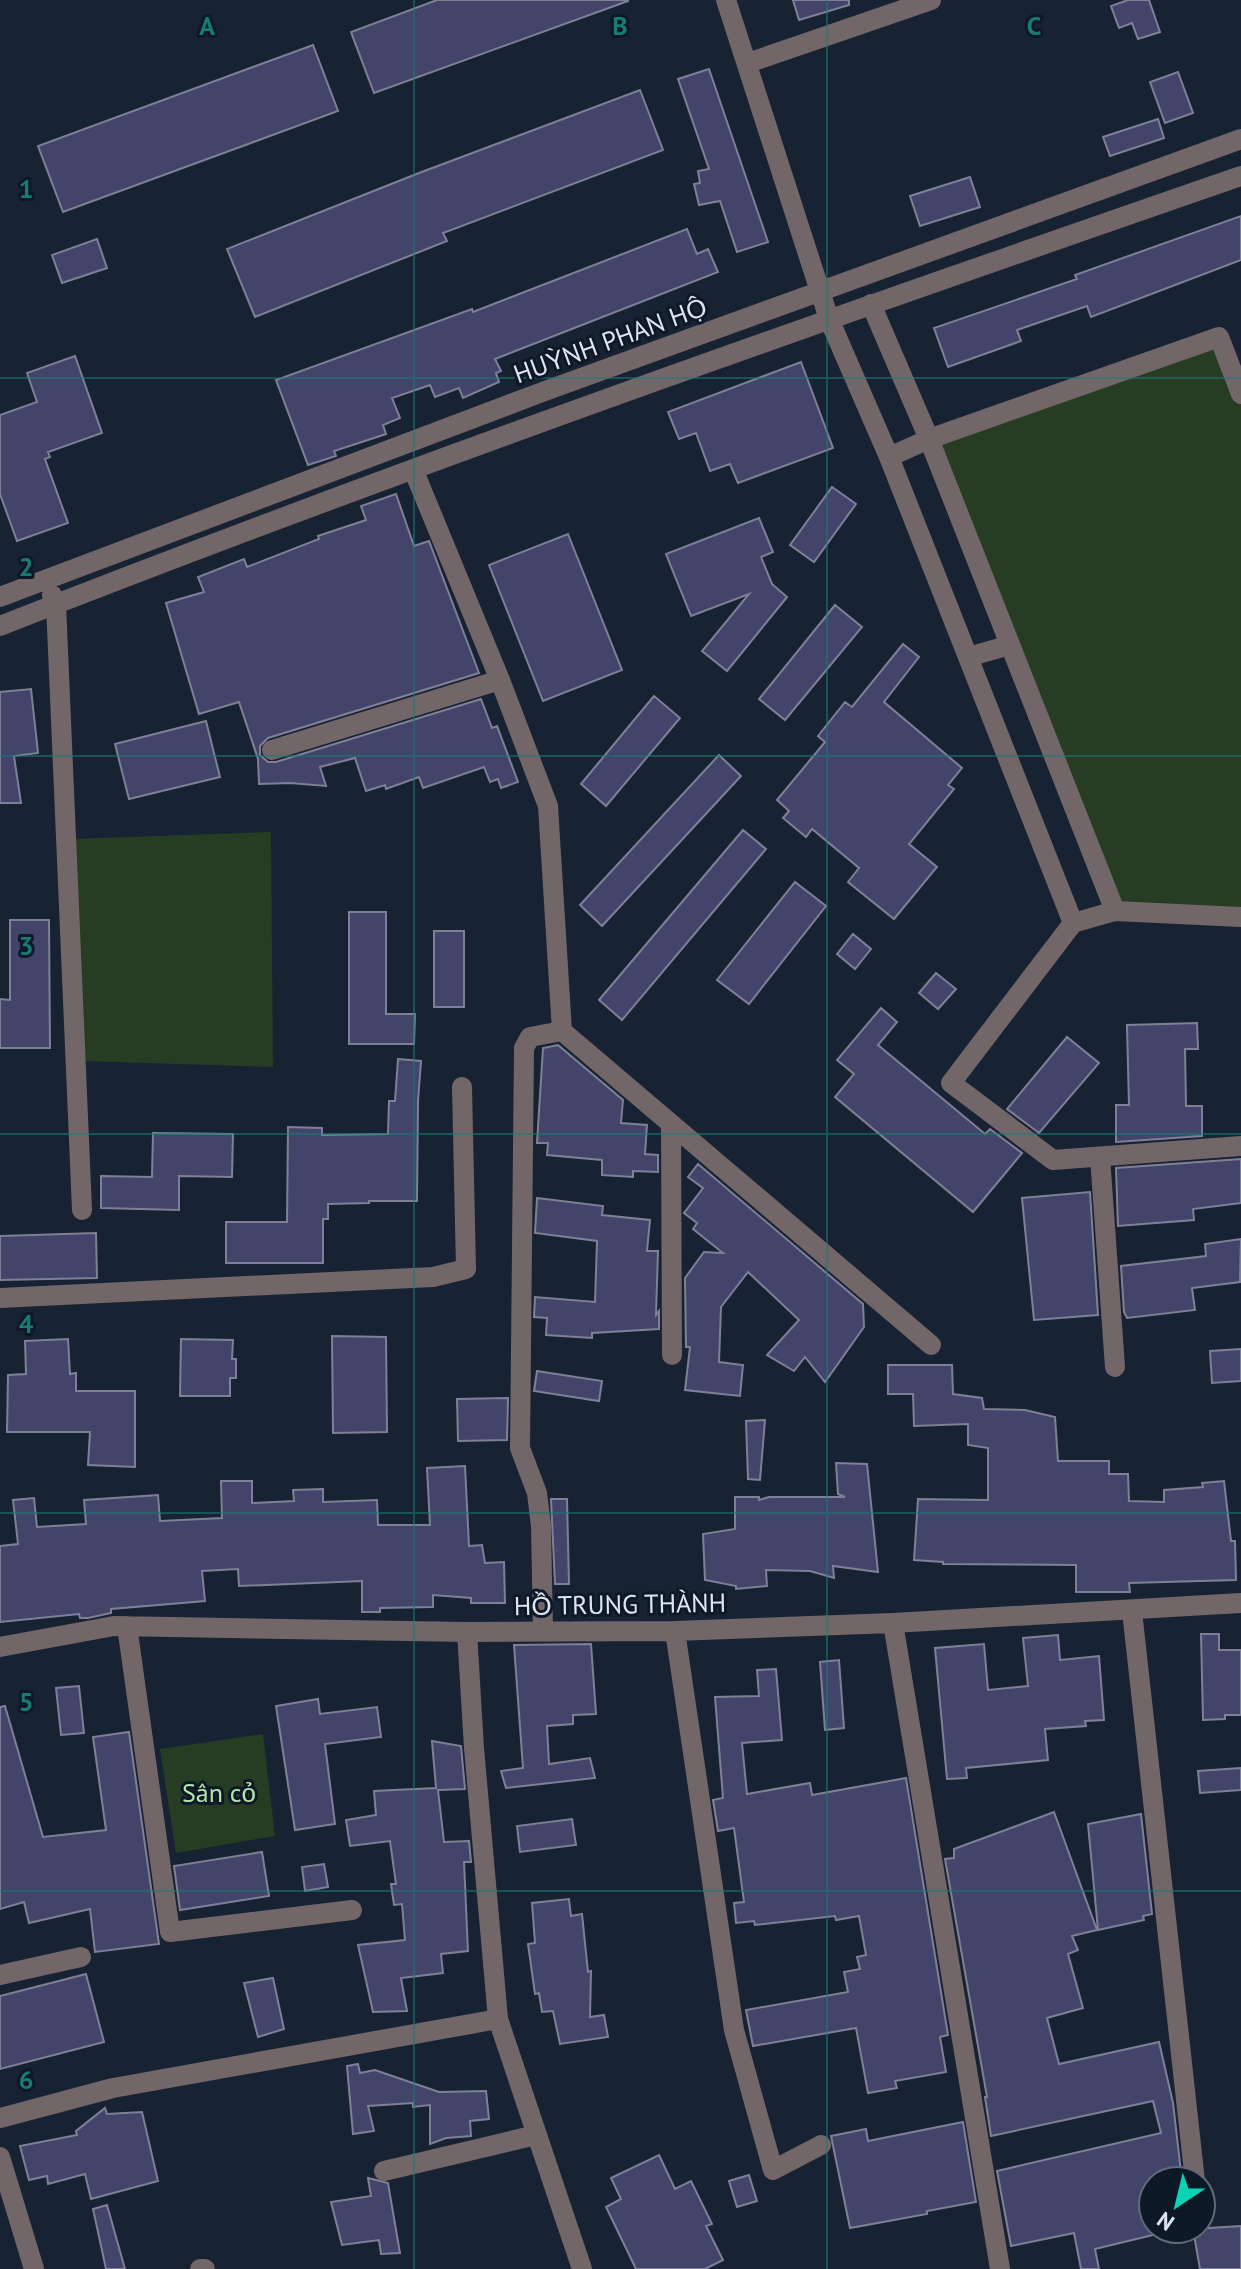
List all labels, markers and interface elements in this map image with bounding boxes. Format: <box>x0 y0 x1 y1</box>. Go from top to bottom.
text: A <box>199 9 215 42</box>
text: B <box>612 9 628 42</box>
text: C <box>1027 9 1041 42</box>
text: 1 <box>19 172 33 205</box>
street label: HUỲNH PHAN HỘ <box>509 290 711 390</box>
text: 2 <box>19 550 33 583</box>
text: 3 <box>19 929 33 962</box>
text: 4 <box>19 1307 34 1340</box>
street label: HỒ TRUNG THÀNH <box>514 1586 726 1622</box>
text: 5 <box>19 1685 33 1718</box>
park label: Sân cỏ <box>182 1776 256 1809</box>
text: 6 <box>19 2063 33 2096</box>
north arrow <box>1137 2165 1217 2245</box>
text: N <box>1152 2206 1179 2237</box>

